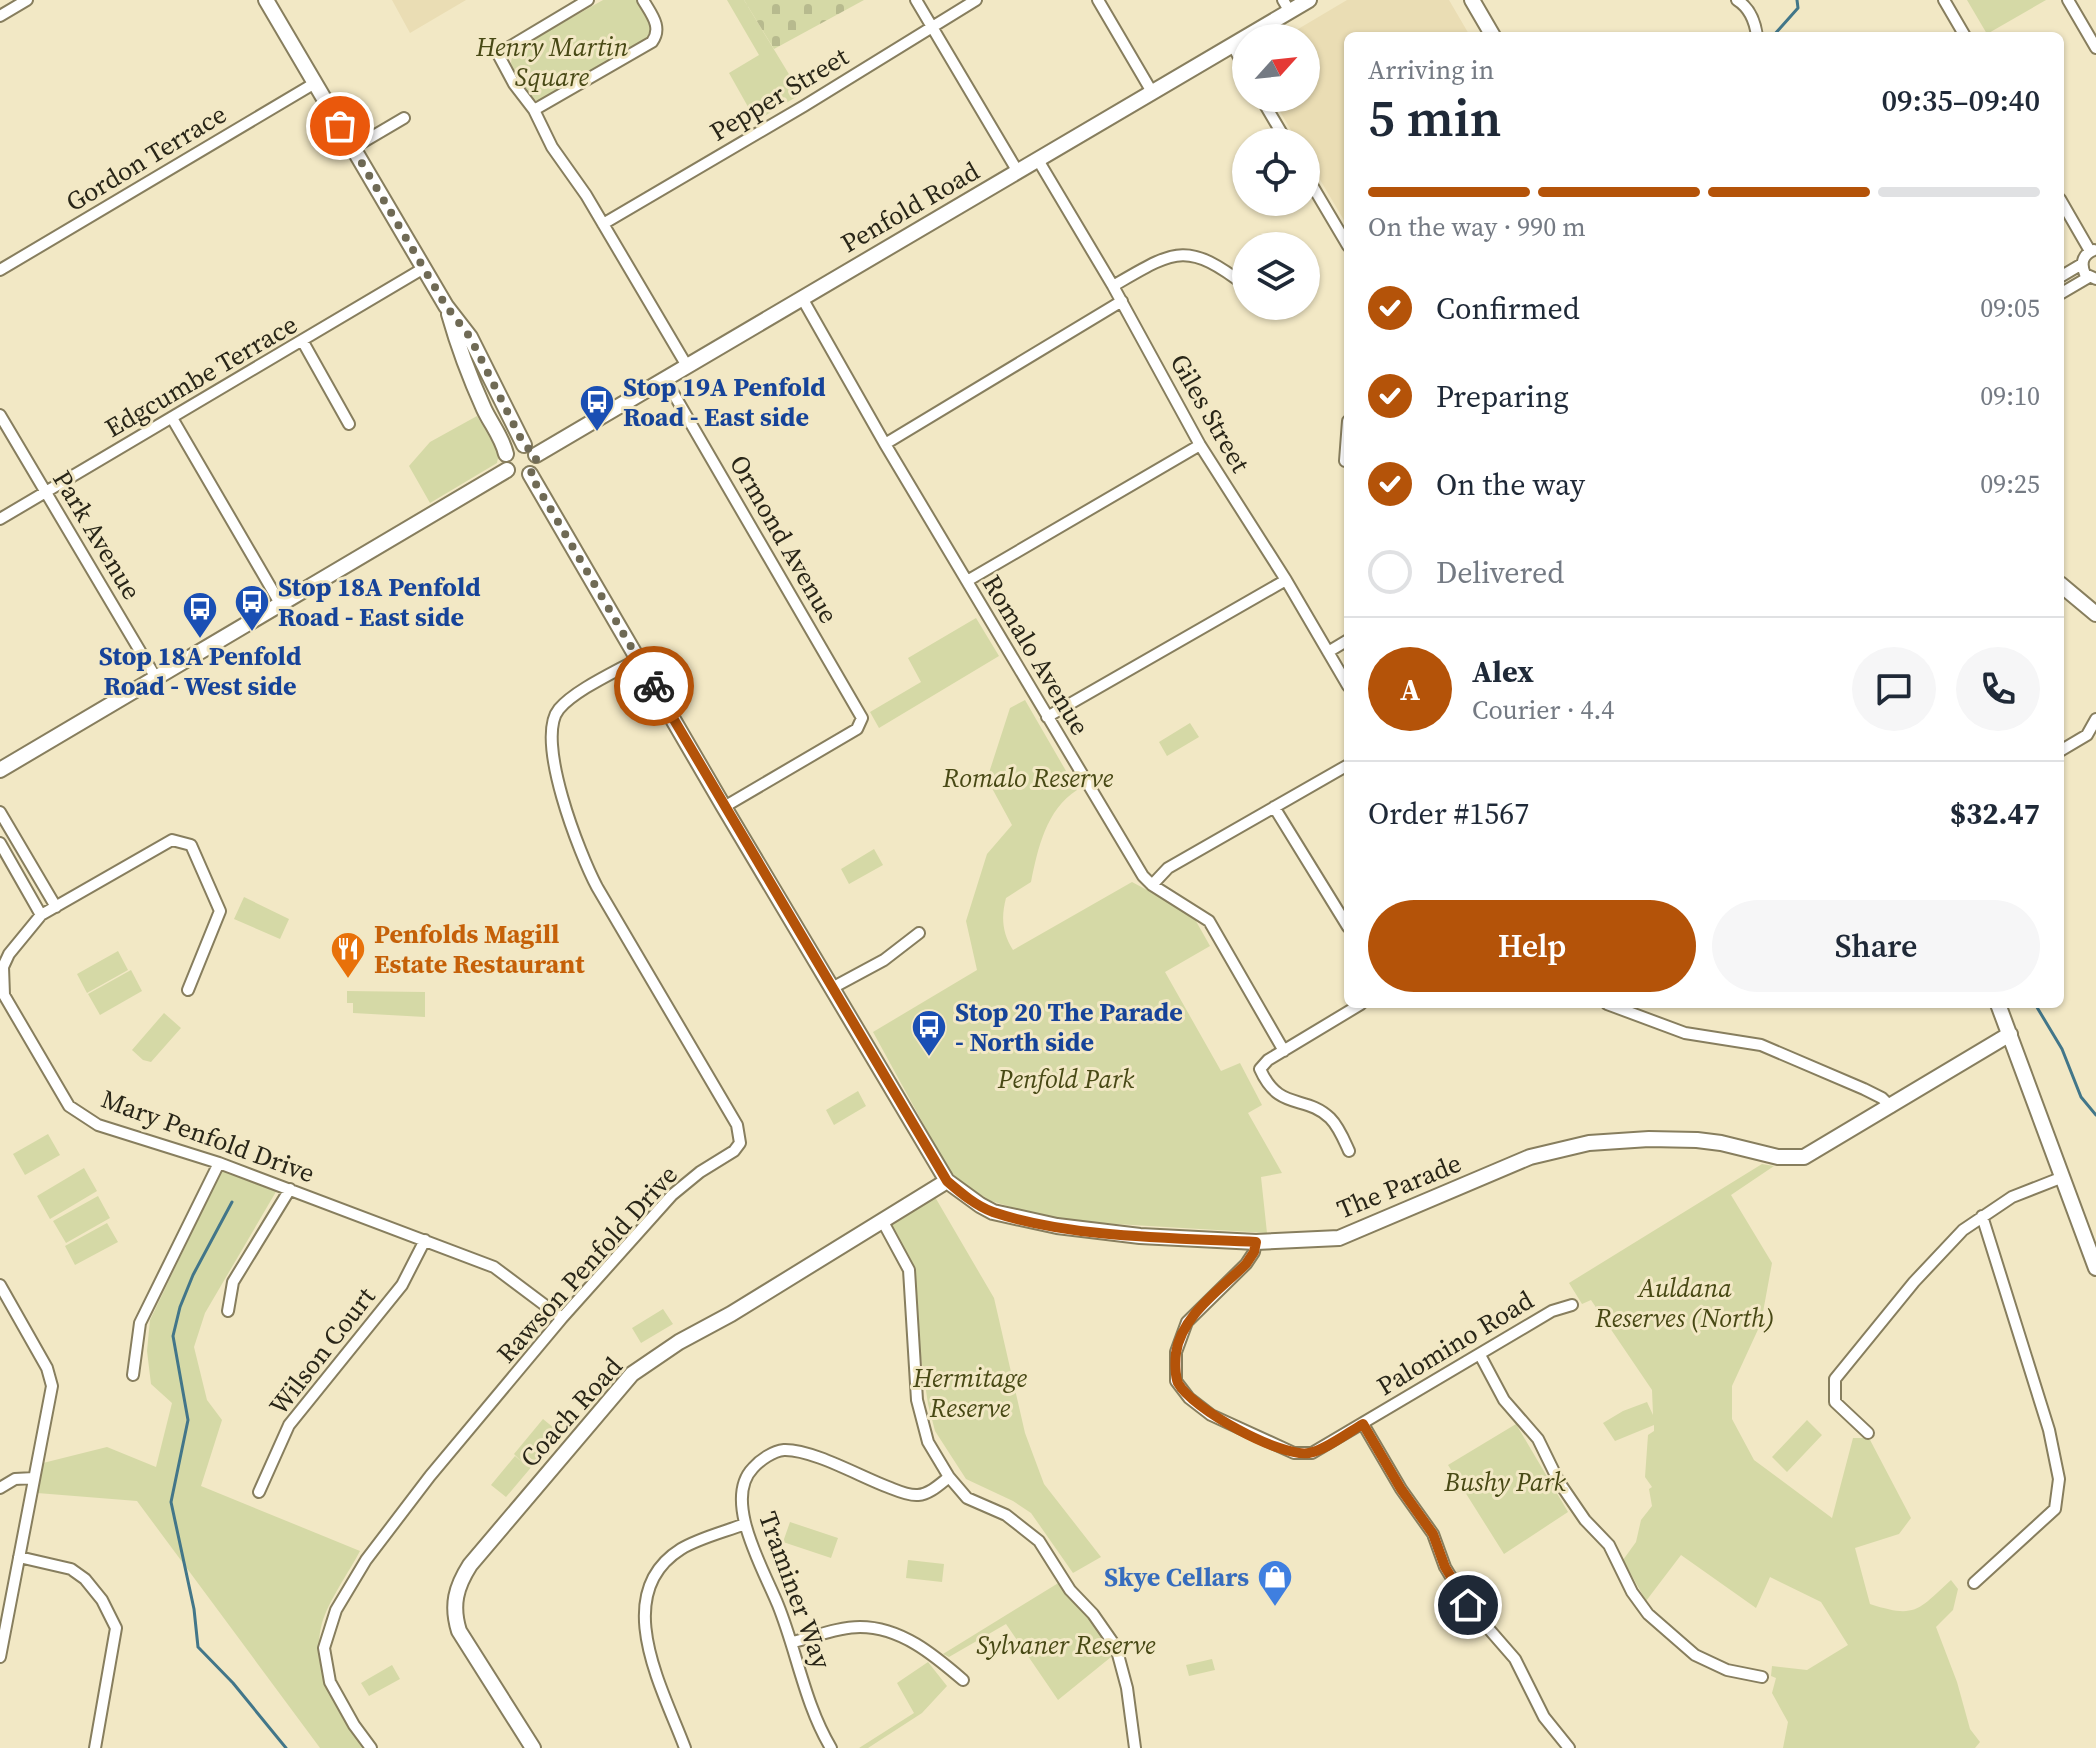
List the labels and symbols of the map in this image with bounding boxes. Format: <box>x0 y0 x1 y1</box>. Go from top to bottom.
north arrow <box>1232 24 1320 112</box>
park label: Henry Martin Square <box>475 29 628 95</box>
street label: Pepper Street <box>703 38 855 149</box>
pin <box>306 92 374 160</box>
street label: Gordon Terrace <box>59 96 233 220</box>
street label: Penfold Road <box>834 153 986 261</box>
street label: Edgcumbe Terrace <box>98 306 304 446</box>
street label: Giles Street <box>1162 347 1259 479</box>
place label: Stop 19A Penfold Road - East side <box>623 369 826 435</box>
bus stop icon: Stop 19A Penfold Road - East side <box>578 383 616 433</box>
street label: Ormond Avenue <box>721 448 847 630</box>
street label: Park Avenue <box>44 464 150 606</box>
street label: Romalo Avenue <box>974 568 1098 742</box>
place label: Stop 18A Penfold Road - East side <box>278 569 481 635</box>
bus stop icon: Stop 18A Penfold Road - East side <box>233 583 271 633</box>
bus stop icon: Stop 18A Penfold Road - West side <box>181 590 219 640</box>
place label: Stop 18A Penfold Road - West side <box>99 638 301 704</box>
courier <box>614 646 694 726</box>
park label: Romalo Reserve <box>942 760 1114 796</box>
place label: Penfolds Magill Estate Restaurant <box>374 916 585 982</box>
restaurant icon: Penfolds Magill Estate Restaurant <box>329 930 367 980</box>
place label: Stop 20 The Parade - North side <box>955 994 1183 1060</box>
bus stop icon: Stop 20 The Parade - North side <box>910 1008 948 1058</box>
park label: Penfold Park <box>997 1061 1135 1097</box>
street label: Mary Penfold Drive <box>96 1081 320 1191</box>
street label: The Parade <box>1332 1145 1466 1227</box>
street label: Rawson Penfold Drive <box>488 1157 686 1371</box>
park label: Auldana Reserves (North) <box>1594 1270 1775 1336</box>
street label: Wilson Court <box>261 1279 384 1422</box>
street label: Palomino Road <box>1370 1282 1540 1404</box>
street label: Coach Road <box>512 1349 630 1475</box>
park label: Hermitage Reserve <box>912 1360 1028 1426</box>
park label: Bushy Park <box>1443 1464 1567 1500</box>
street label: Traminer Way <box>750 1506 840 1674</box>
shop icon: Skye Cellars <box>1256 1558 1294 1608</box>
place label: Skye Cellars <box>1104 1559 1249 1595</box>
pin <box>1434 1571 1502 1639</box>
park label: Sylvaner Reserve <box>976 1627 1156 1663</box>

